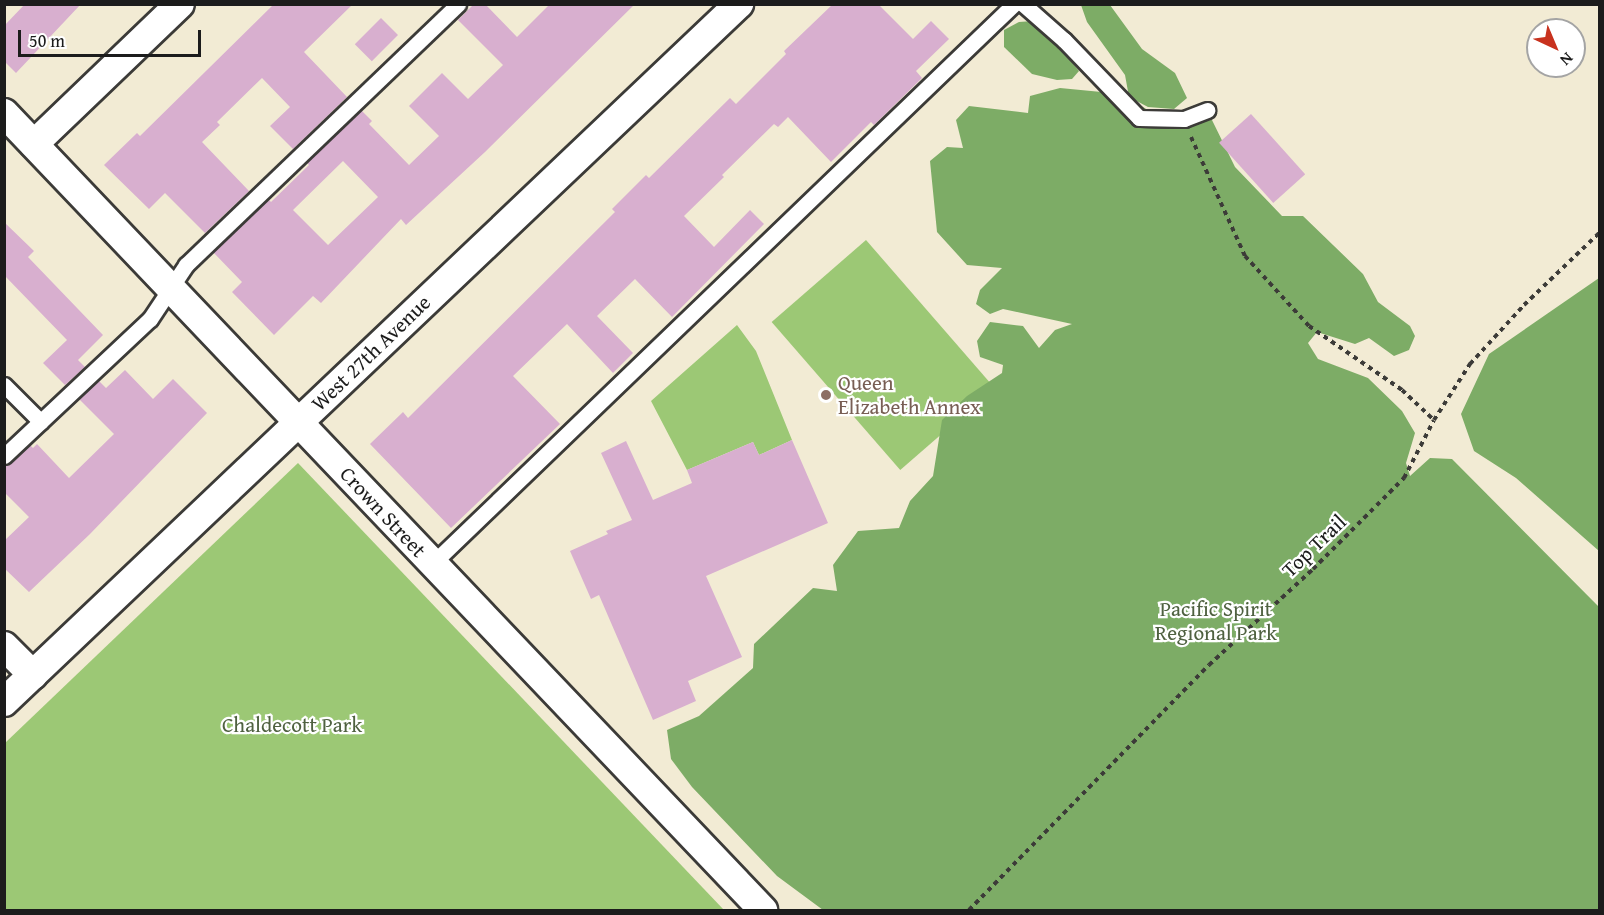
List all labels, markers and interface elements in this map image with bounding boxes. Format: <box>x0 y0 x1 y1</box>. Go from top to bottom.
scale bar <box>21 18 204 56</box>
north arrow <box>1526 18 1586 78</box>
text: 50 m <box>29 27 65 54</box>
text: N <box>1555 47 1579 72</box>
street label: West 27th Avenue <box>306 290 436 416</box>
place label: Queen Elizabeth Annex <box>838 370 981 420</box>
marker: Queen Elizabeth Annex <box>819 388 833 402</box>
street label: Crown Street <box>335 462 431 562</box>
street label: Top Trail <box>1277 509 1351 583</box>
park label: Pacific Spirit Regional Park <box>1155 596 1277 646</box>
park label: Chaldecott Park <box>222 712 362 738</box>

